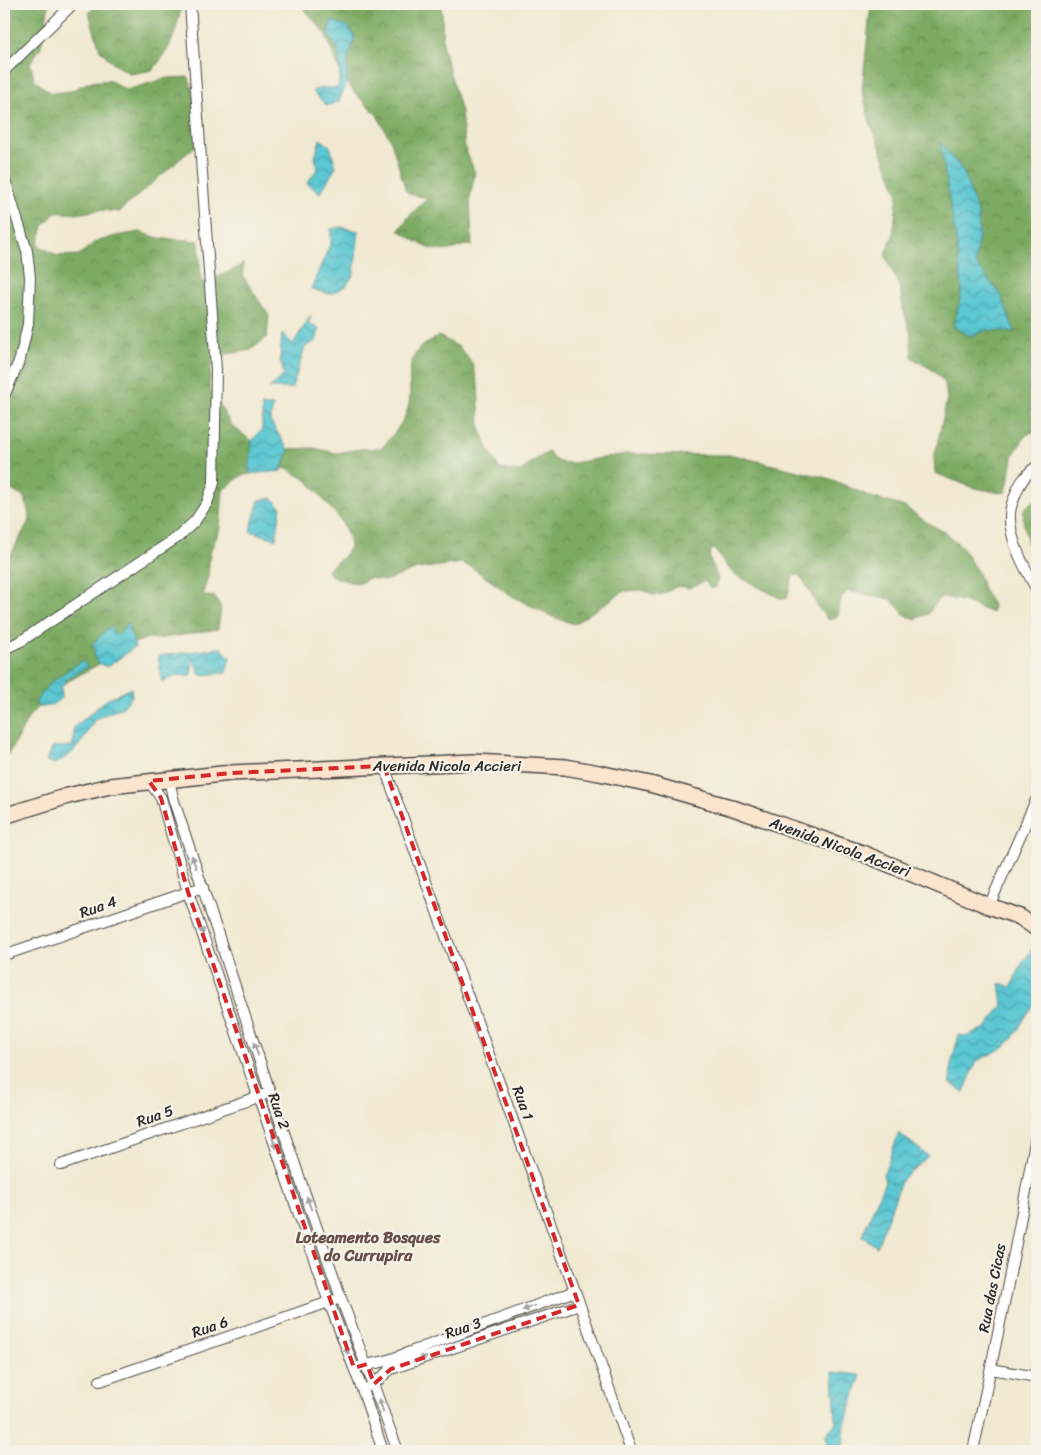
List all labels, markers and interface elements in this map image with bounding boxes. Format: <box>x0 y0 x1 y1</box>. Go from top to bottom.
street label: Avenida Nicola Accieri <box>372 753 522 779</box>
street label: Avenida Nicola Accieri <box>765 809 915 885</box>
one-way arrow <box>190 854 197 869</box>
street label: Rua 4 <box>76 889 120 925</box>
one-way arrow <box>198 921 205 936</box>
one-way arrow <box>252 1041 260 1056</box>
street label: Rua 1 <box>505 1082 541 1124</box>
street label: Rua 2 <box>261 1089 297 1133</box>
street label: Rua 5 <box>133 1098 177 1134</box>
one-way arrow <box>271 1135 279 1150</box>
one-way arrow <box>305 1195 313 1210</box>
district label: Loteamento Bosques do Currupira <box>296 1223 441 1270</box>
street label: Rua das Cicas <box>971 1241 1013 1335</box>
one-way arrow <box>521 1304 536 1312</box>
street label: Rua 6 <box>188 1309 232 1345</box>
street label: Rua 3 <box>441 1310 485 1346</box>
one-way arrow <box>343 1340 350 1355</box>
one-way arrow <box>412 1355 427 1362</box>
one-way arrow <box>377 1398 385 1413</box>

